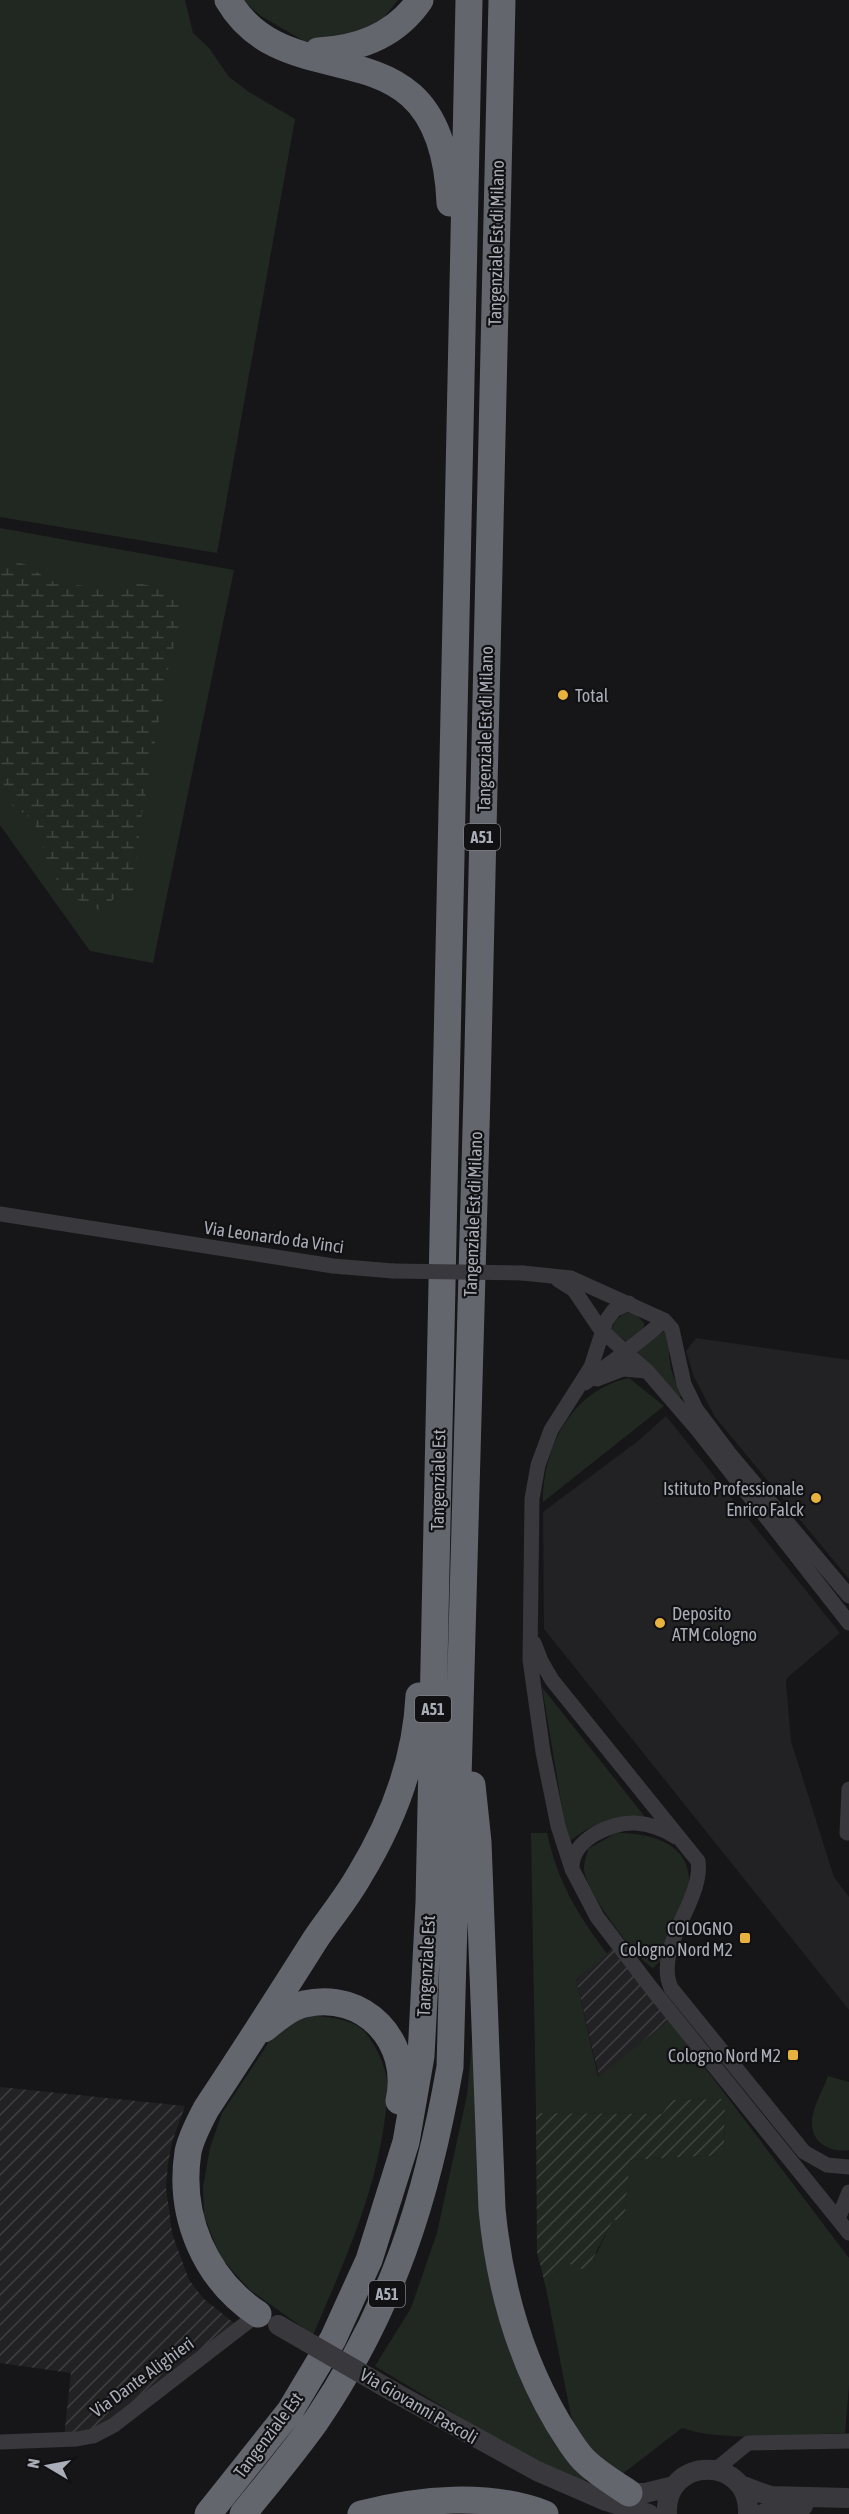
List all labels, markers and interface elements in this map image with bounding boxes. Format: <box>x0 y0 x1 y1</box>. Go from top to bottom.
street label: Tangenziale Est di Milano <box>484 160 508 326</box>
street label: Tangenziale Est di Milano <box>473 646 497 812</box>
place label: Total <box>575 685 609 706</box>
marker: Total <box>556 688 570 702</box>
road number: A51 <box>464 824 500 850</box>
street label: Tangenziale Est di Milano <box>460 1131 486 1297</box>
street label: Via Leonardo da Vinci <box>203 1217 345 1257</box>
street label: Tangenziale Est <box>427 1429 449 1531</box>
place label: Istituto Professionale Enrico Falck <box>663 1478 804 1520</box>
marker: Istituto Professionale Enrico Falck <box>809 1491 823 1505</box>
place label: Deposito ATM Cologno <box>672 1603 757 1645</box>
marker: Deposito ATM Cologno <box>653 1616 667 1630</box>
road number: A51 <box>415 1696 451 1722</box>
street label: Tangenziale Est <box>413 1915 439 2017</box>
place label: COLOGNO Cologno Nord M2 <box>620 1918 733 1960</box>
marker: COLOGNO Cologno Nord M2 <box>738 1931 752 1945</box>
place label: Cologno Nord M2 <box>668 2045 781 2066</box>
marker: Cologno Nord M2 <box>786 2048 800 2062</box>
road number: A51 <box>369 2281 405 2307</box>
street label: Via Dante Alighieri <box>86 2332 198 2422</box>
street label: Via Giovanni Pascoli <box>356 2364 482 2448</box>
street label: Tangenziale Est <box>229 2388 307 2482</box>
north arrow <box>18 2436 78 2496</box>
text: N <box>24 2457 43 2470</box>

